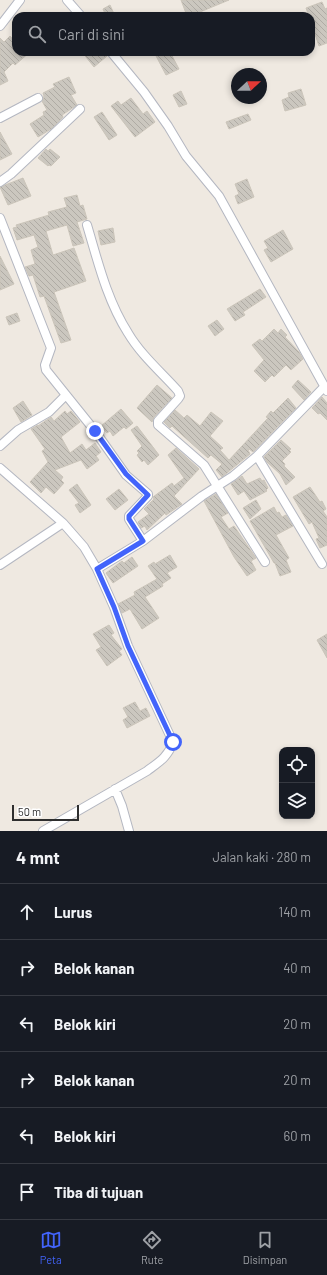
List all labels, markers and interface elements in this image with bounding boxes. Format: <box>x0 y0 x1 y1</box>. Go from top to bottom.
search box <box>12 12 315 56</box>
icon: search <box>26 23 48 45</box>
text: Cari di sini <box>58 25 125 43</box>
north arrow <box>231 68 267 104</box>
route end <box>86 422 104 440</box>
route start <box>164 733 182 751</box>
map controls <box>279 747 315 819</box>
button: locate <box>279 747 315 783</box>
button: layers <box>279 783 315 819</box>
scale bar <box>12 803 79 822</box>
text: 50 m <box>18 805 41 818</box>
text: 4 mnt <box>16 847 60 867</box>
text: Jalan kaki · 280 m <box>212 849 311 865</box>
icon: ahead <box>16 901 38 923</box>
text: Lurus <box>54 903 92 921</box>
text: 140 m <box>279 904 311 920</box>
icon: right <box>16 957 38 979</box>
text: Belok kanan <box>54 959 134 977</box>
text: 40 m <box>283 960 311 976</box>
icon: left <box>16 1013 38 1035</box>
text: Belok kiri <box>54 1015 116 1033</box>
text: 20 m <box>283 1016 311 1032</box>
icon: right <box>16 1069 38 1091</box>
text: Belok kanan <box>54 1071 134 1089</box>
text: 20 m <box>283 1072 311 1088</box>
icon: left <box>16 1125 38 1147</box>
text: Belok kiri <box>54 1127 116 1145</box>
text: 60 m <box>284 1128 311 1144</box>
icon: arrive <box>16 1181 38 1203</box>
text: Tiba di tujuan <box>54 1183 143 1201</box>
tab: Peta <box>40 1229 62 1266</box>
tab: Rute <box>141 1229 163 1266</box>
tab: Disimpan <box>243 1229 287 1266</box>

